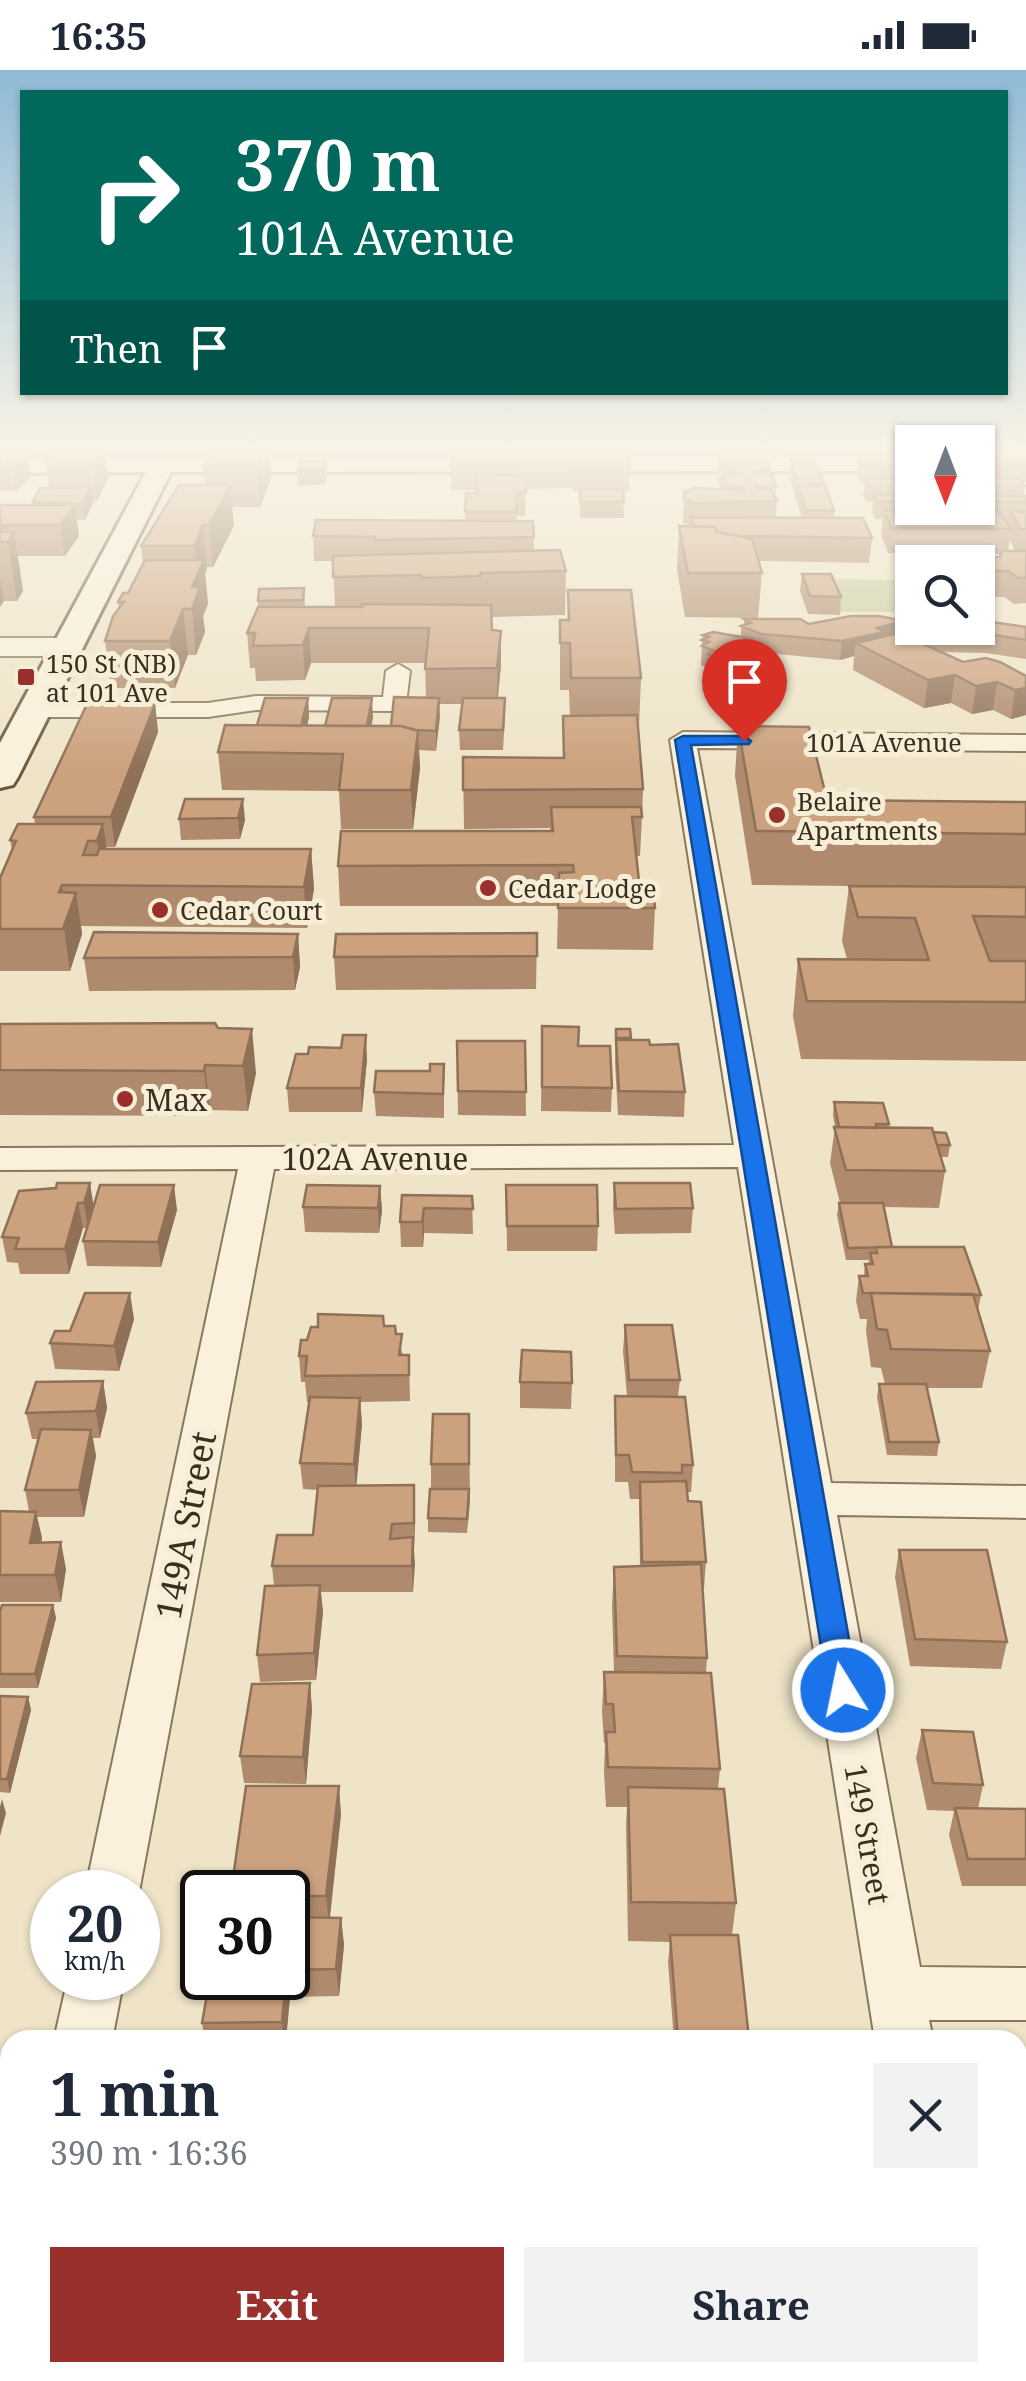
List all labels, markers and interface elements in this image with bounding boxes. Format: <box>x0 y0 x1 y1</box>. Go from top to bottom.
text: 16:35 <box>50 9 147 61</box>
text: 370 m <box>235 116 441 212</box>
icon: right <box>70 130 200 260</box>
text: 101A Avenue <box>235 207 515 268</box>
icon: arrive <box>182 320 237 375</box>
text: Then <box>70 322 162 374</box>
north arrow <box>895 425 995 525</box>
map controls <box>895 425 995 645</box>
button: search <box>895 545 995 645</box>
pin <box>702 639 787 742</box>
place label: 150 St (NB) at 101 Ave <box>46 646 176 709</box>
icon: arrive <box>717 654 772 709</box>
marker: 150 St (NB) at 101 Ave <box>15 666 37 688</box>
street label: 101A Avenue <box>806 725 962 759</box>
place label: Belaire Apartments <box>797 784 938 847</box>
marker: Belaire Apartments <box>766 804 788 826</box>
place label: Cedar Lodge <box>508 871 657 905</box>
marker: Cedar Lodge <box>477 877 499 899</box>
place label: Cedar Court <box>180 893 323 927</box>
marker: Cedar Court <box>149 899 171 921</box>
place label: Max <box>145 1079 208 1120</box>
marker: Max <box>114 1088 136 1110</box>
street label: 102A Avenue <box>282 1138 468 1179</box>
street label: 149A Street <box>144 1427 226 1623</box>
position arrow <box>791 1638 895 1742</box>
street label: 149 Street <box>836 1761 900 1907</box>
speed limit sign: 30 <box>180 1870 310 2000</box>
text: 20 <box>67 1889 123 1957</box>
text: km/h <box>64 1943 126 1977</box>
text: 1 min <box>50 2052 220 2134</box>
button: close <box>873 2063 978 2168</box>
text: 390 m · 16:36 <box>50 2131 248 2174</box>
button: Exit <box>50 2247 504 2362</box>
button: Share <box>524 2247 978 2362</box>

